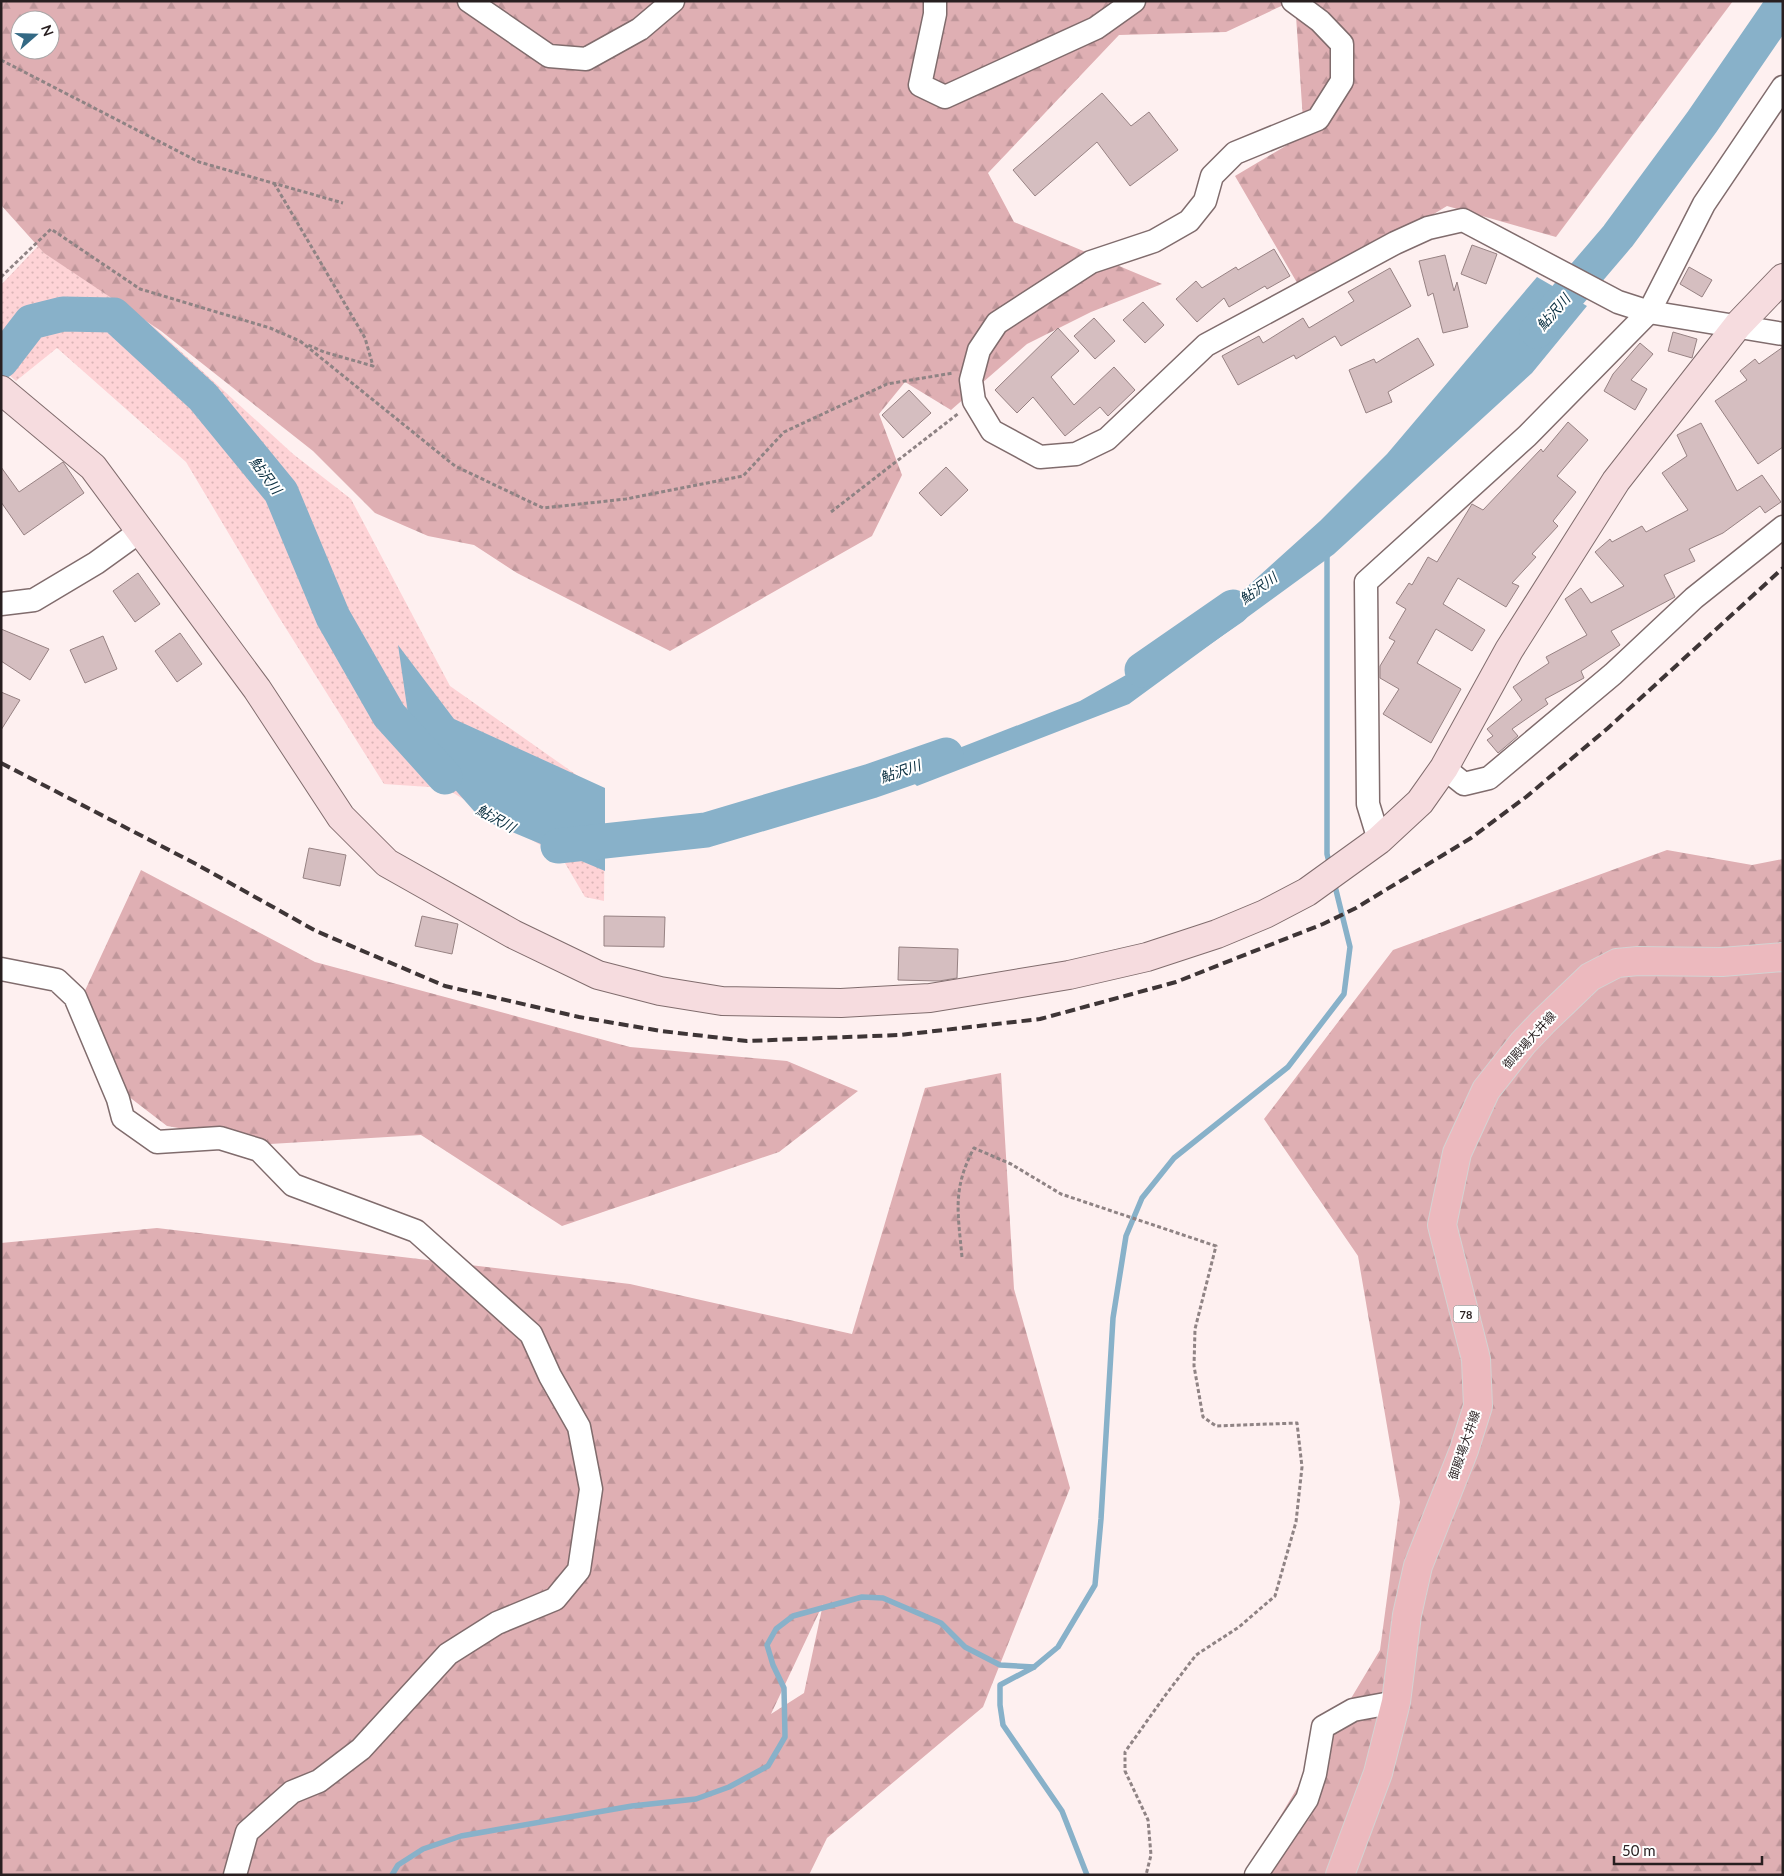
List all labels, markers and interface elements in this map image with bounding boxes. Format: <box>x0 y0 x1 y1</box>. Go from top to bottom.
north arrow <box>10 10 60 60</box>
text: N <box>38 22 58 38</box>
water label: 鮎沢川 <box>1533 289 1575 333</box>
water label: 鮎沢川 <box>247 453 287 498</box>
water label: 鮎沢川 <box>1236 568 1282 607</box>
water label: 鮎沢川 <box>877 755 925 786</box>
water label: 鮎沢川 <box>474 800 520 837</box>
street label: 御殿場大井線 <box>1499 1008 1559 1072</box>
road number: 78 <box>1454 1306 1478 1322</box>
street label: 御殿場大井線 <box>1445 1409 1483 1481</box>
scale bar <box>1614 1834 1762 1866</box>
text: 50 m <box>1622 1841 1656 1859</box>

